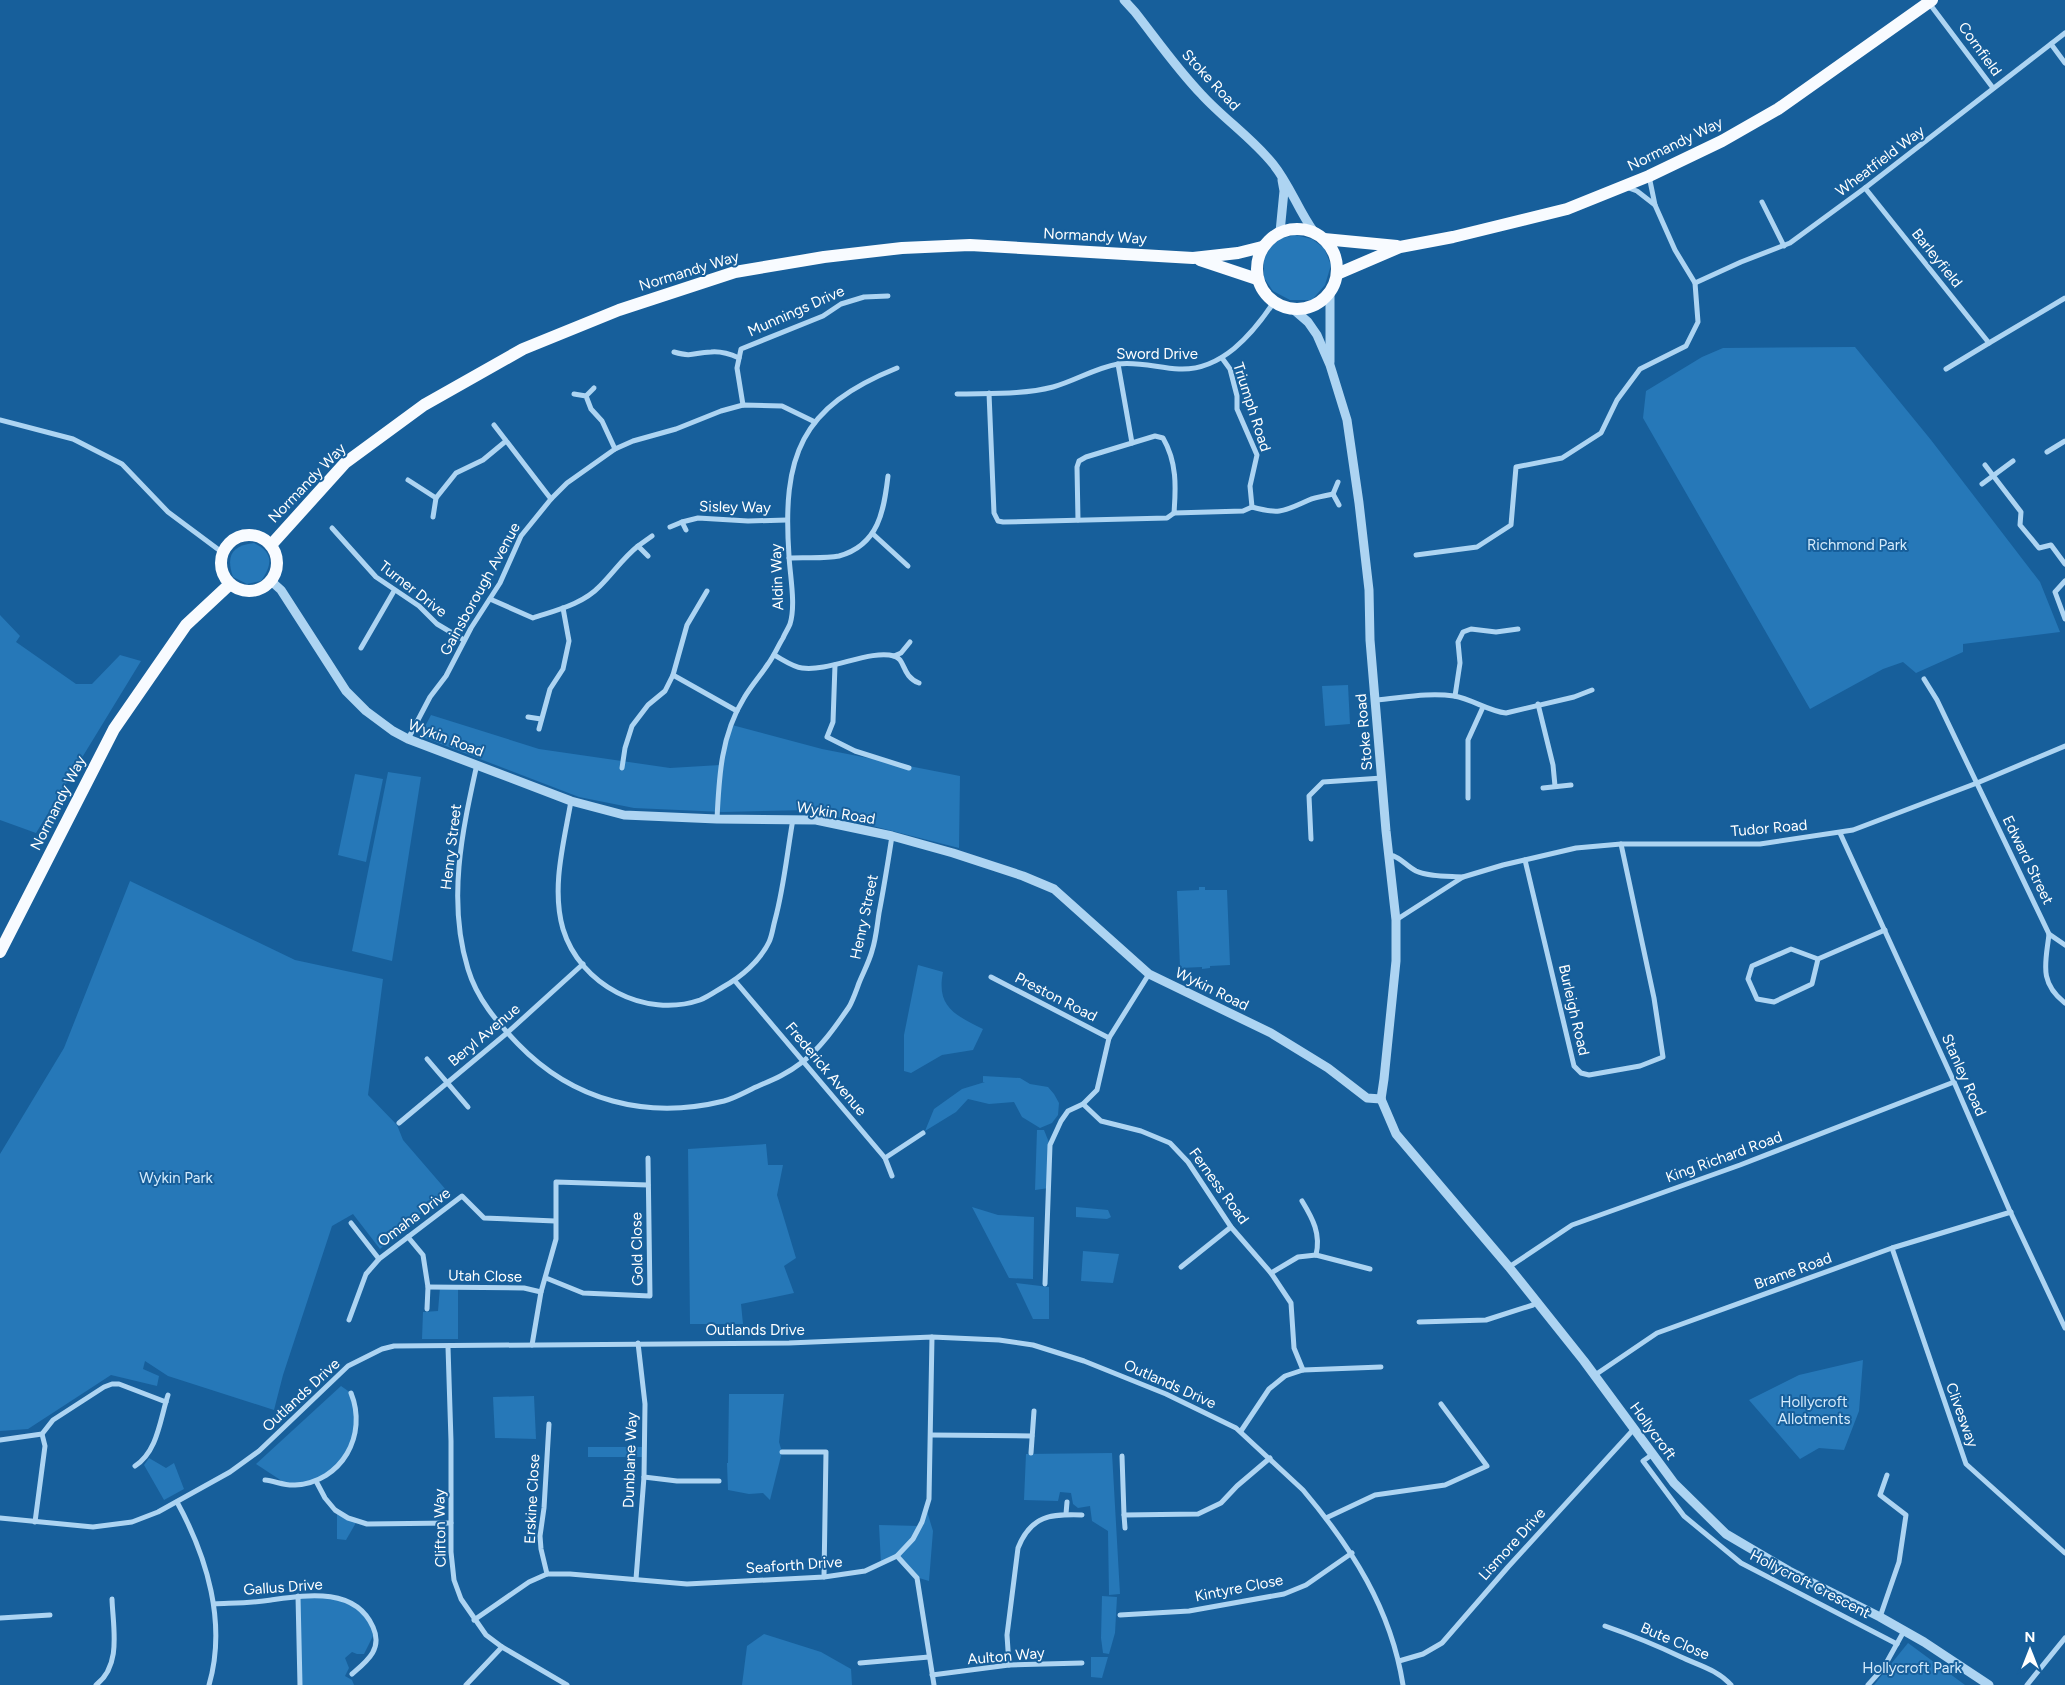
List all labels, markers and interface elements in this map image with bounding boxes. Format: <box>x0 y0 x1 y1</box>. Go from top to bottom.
street label: Cornfield <box>1954 19 2006 79</box>
street label: Stoke Road <box>1178 46 1244 114</box>
street label: Normandy Way <box>1624 113 1726 175</box>
street label: Wheatfield Way <box>1832 122 1928 200</box>
street label: Normandy Way <box>1043 224 1147 248</box>
street label: Barleyfield <box>1908 225 1966 291</box>
street label: Normandy Way <box>637 247 741 295</box>
street label: Munnings Drive <box>745 282 847 340</box>
street label: Sword Drive <box>1116 345 1198 363</box>
street label: Triumph Road <box>1229 360 1275 454</box>
street label: Normandy Way <box>264 439 350 527</box>
street label: Sisley Way <box>699 497 771 517</box>
street label: Gainsborough Avenue <box>436 519 524 659</box>
park label: Richmond Park <box>1807 536 1908 554</box>
street label: Aldin Way <box>767 543 787 611</box>
street label: Turner Drive <box>376 557 450 621</box>
street label: Stoke Road <box>1352 693 1376 771</box>
street label: Wykin Road <box>406 715 486 761</box>
street label: Normandy Way <box>26 753 90 853</box>
street label: Wykin Road <box>795 798 877 828</box>
street label: Henry Street <box>437 803 465 891</box>
street label: Edward Street <box>1999 813 2057 908</box>
street label: Tudor Road <box>1730 816 1808 840</box>
street label: Henry Street <box>846 873 882 961</box>
street label: Wykin Road <box>1172 963 1252 1015</box>
street label: Burleigh Road <box>1555 963 1593 1057</box>
street label: Preston Road <box>1012 969 1100 1025</box>
street label: Beryl Avenue <box>444 1000 524 1070</box>
street label: Frederick Avenue <box>782 1019 870 1119</box>
street label: Stanley Road <box>1938 1031 1990 1119</box>
street label: King Richard Road <box>1663 1128 1785 1186</box>
street label: Ferness Road <box>1185 1144 1253 1228</box>
park label: Wykin Park <box>139 1169 214 1187</box>
street label: Omaha Drive <box>374 1184 454 1250</box>
street label: Gold Close <box>627 1212 647 1286</box>
street label: Brame Road <box>1752 1249 1834 1293</box>
street label: Utah Close <box>448 1266 522 1286</box>
street label: Outlands Drive <box>705 1321 805 1339</box>
street label: Outlands Drive <box>259 1355 343 1435</box>
street label: Outlands Drive <box>1121 1356 1219 1412</box>
street label: Clivesway <box>1942 1380 1982 1450</box>
park label: Hollycroft Allotments <box>1777 1393 1851 1428</box>
street label: Hollycroft <box>1626 1398 1680 1464</box>
street label: Dunblane Way <box>619 1411 641 1508</box>
street label: Erskine Close <box>521 1454 543 1544</box>
street label: Clifton Way <box>430 1488 450 1568</box>
street label: Lismore Drive <box>1475 1504 1549 1584</box>
street label: Hollycroft Crescent <box>1747 1546 1873 1622</box>
street label: Seaforth Drive <box>745 1553 843 1577</box>
street label: Kintyre Close <box>1193 1571 1285 1605</box>
street label: Gallus Drive <box>243 1575 323 1599</box>
street label: Bute Close <box>1638 1618 1712 1664</box>
north arrow <box>2005 1625 2055 1675</box>
text: N <box>2025 1629 2035 1646</box>
street label: Aulton Way <box>967 1644 1045 1668</box>
park label: Hollycroft Park <box>1862 1659 1963 1677</box>

